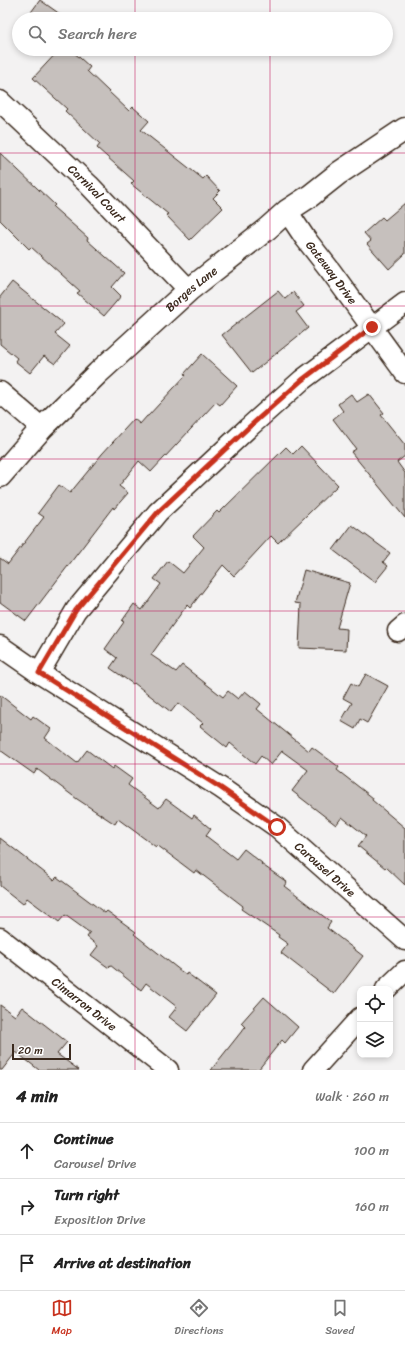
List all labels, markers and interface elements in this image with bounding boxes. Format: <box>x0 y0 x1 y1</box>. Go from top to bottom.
search box <box>12 12 393 56</box>
text: Search here <box>58 21 137 47</box>
icon: search <box>26 23 48 45</box>
street label: Carnival Court <box>62 159 132 229</box>
street label: Gateway Drive <box>300 236 363 309</box>
street label: Borges Lane <box>160 260 223 318</box>
route end <box>363 318 381 336</box>
route start <box>268 818 286 836</box>
street label: Carousel Drive <box>289 836 361 903</box>
street label: Cimarron Drive <box>46 971 122 1037</box>
map controls <box>357 986 393 1058</box>
button: locate <box>357 986 393 1022</box>
button: layers <box>357 1022 393 1058</box>
text: 20 m <box>18 1041 43 1060</box>
scale bar <box>12 1042 71 1061</box>
text: 4 min <box>16 1081 58 1111</box>
text: Walk · 260 m <box>315 1085 389 1108</box>
text: Continue <box>54 1126 114 1152</box>
text: 100 m <box>354 1139 389 1162</box>
icon: ahead <box>16 1140 38 1162</box>
text: Carousel Drive <box>54 1152 136 1175</box>
text: Turn right <box>54 1182 119 1208</box>
text: 160 m <box>354 1195 389 1218</box>
icon: right <box>16 1196 38 1218</box>
text: Exposition Drive <box>54 1208 146 1231</box>
text: Arrive at destination <box>54 1250 191 1276</box>
icon: arrive <box>16 1252 38 1274</box>
tab: Map <box>51 1297 73 1340</box>
tab: Directions <box>174 1297 224 1340</box>
tab: Saved <box>325 1297 354 1340</box>

